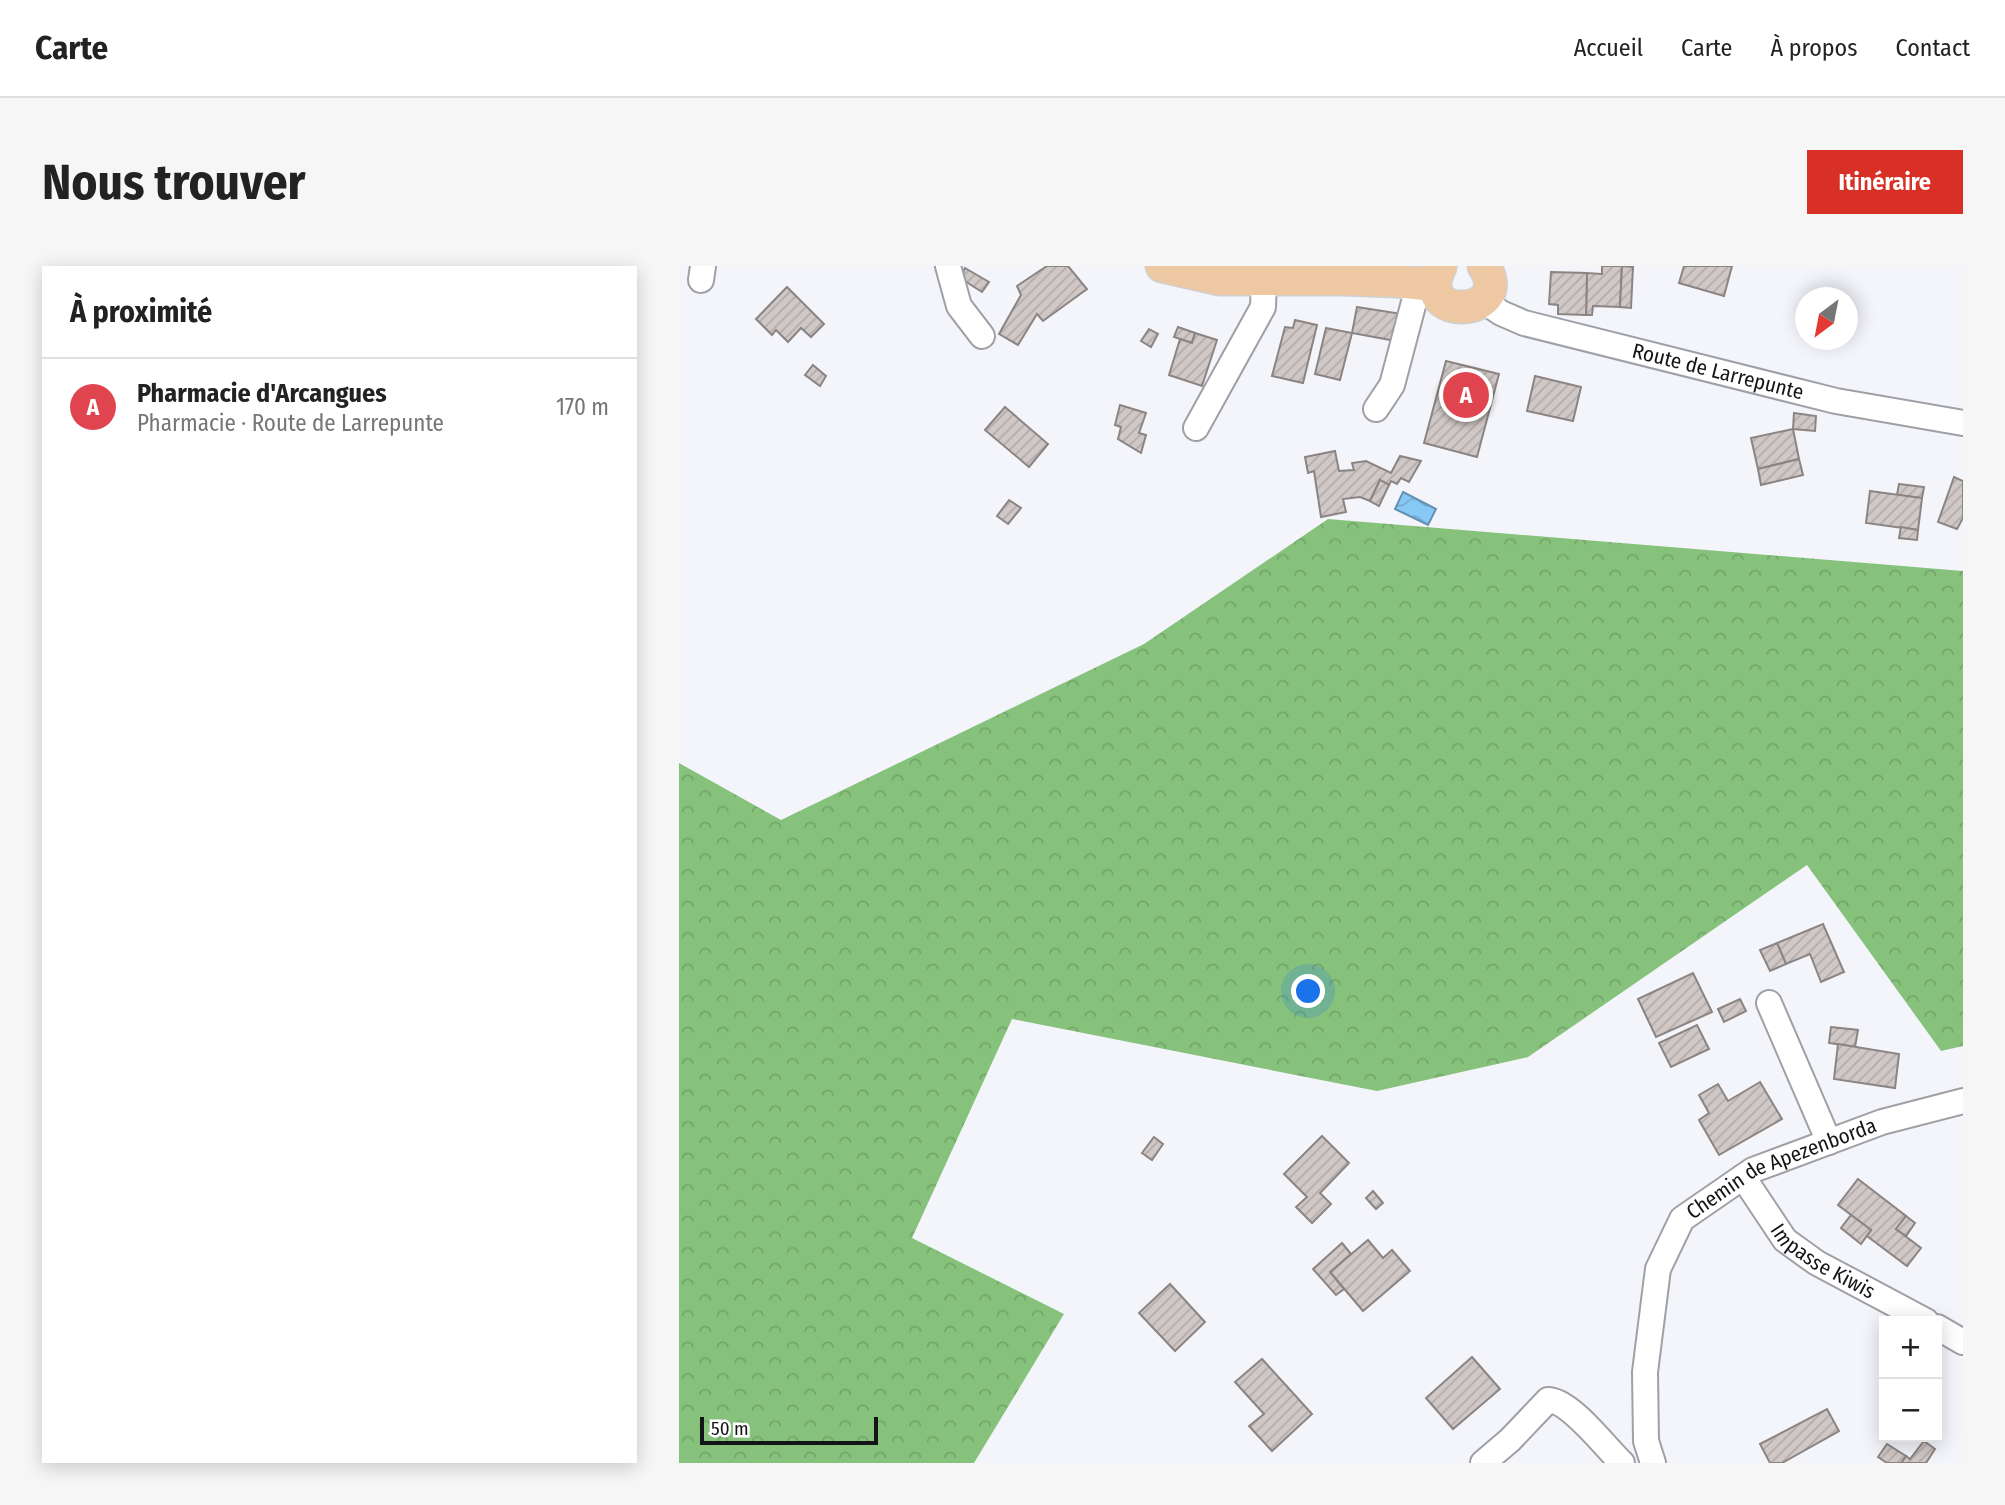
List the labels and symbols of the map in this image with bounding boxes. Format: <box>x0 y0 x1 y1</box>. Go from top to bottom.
north arrow <box>1795 287 1858 350</box>
street label: Route de Larrepunte <box>1630 338 1806 405</box>
pin: A <box>1443 369 1489 421</box>
your location <box>1291 974 1325 1008</box>
street label: Chemin de Apezenborda <box>1681 1112 1880 1225</box>
street label: Impasse Kiwis <box>1765 1219 1880 1305</box>
scale bar <box>700 1414 879 1446</box>

